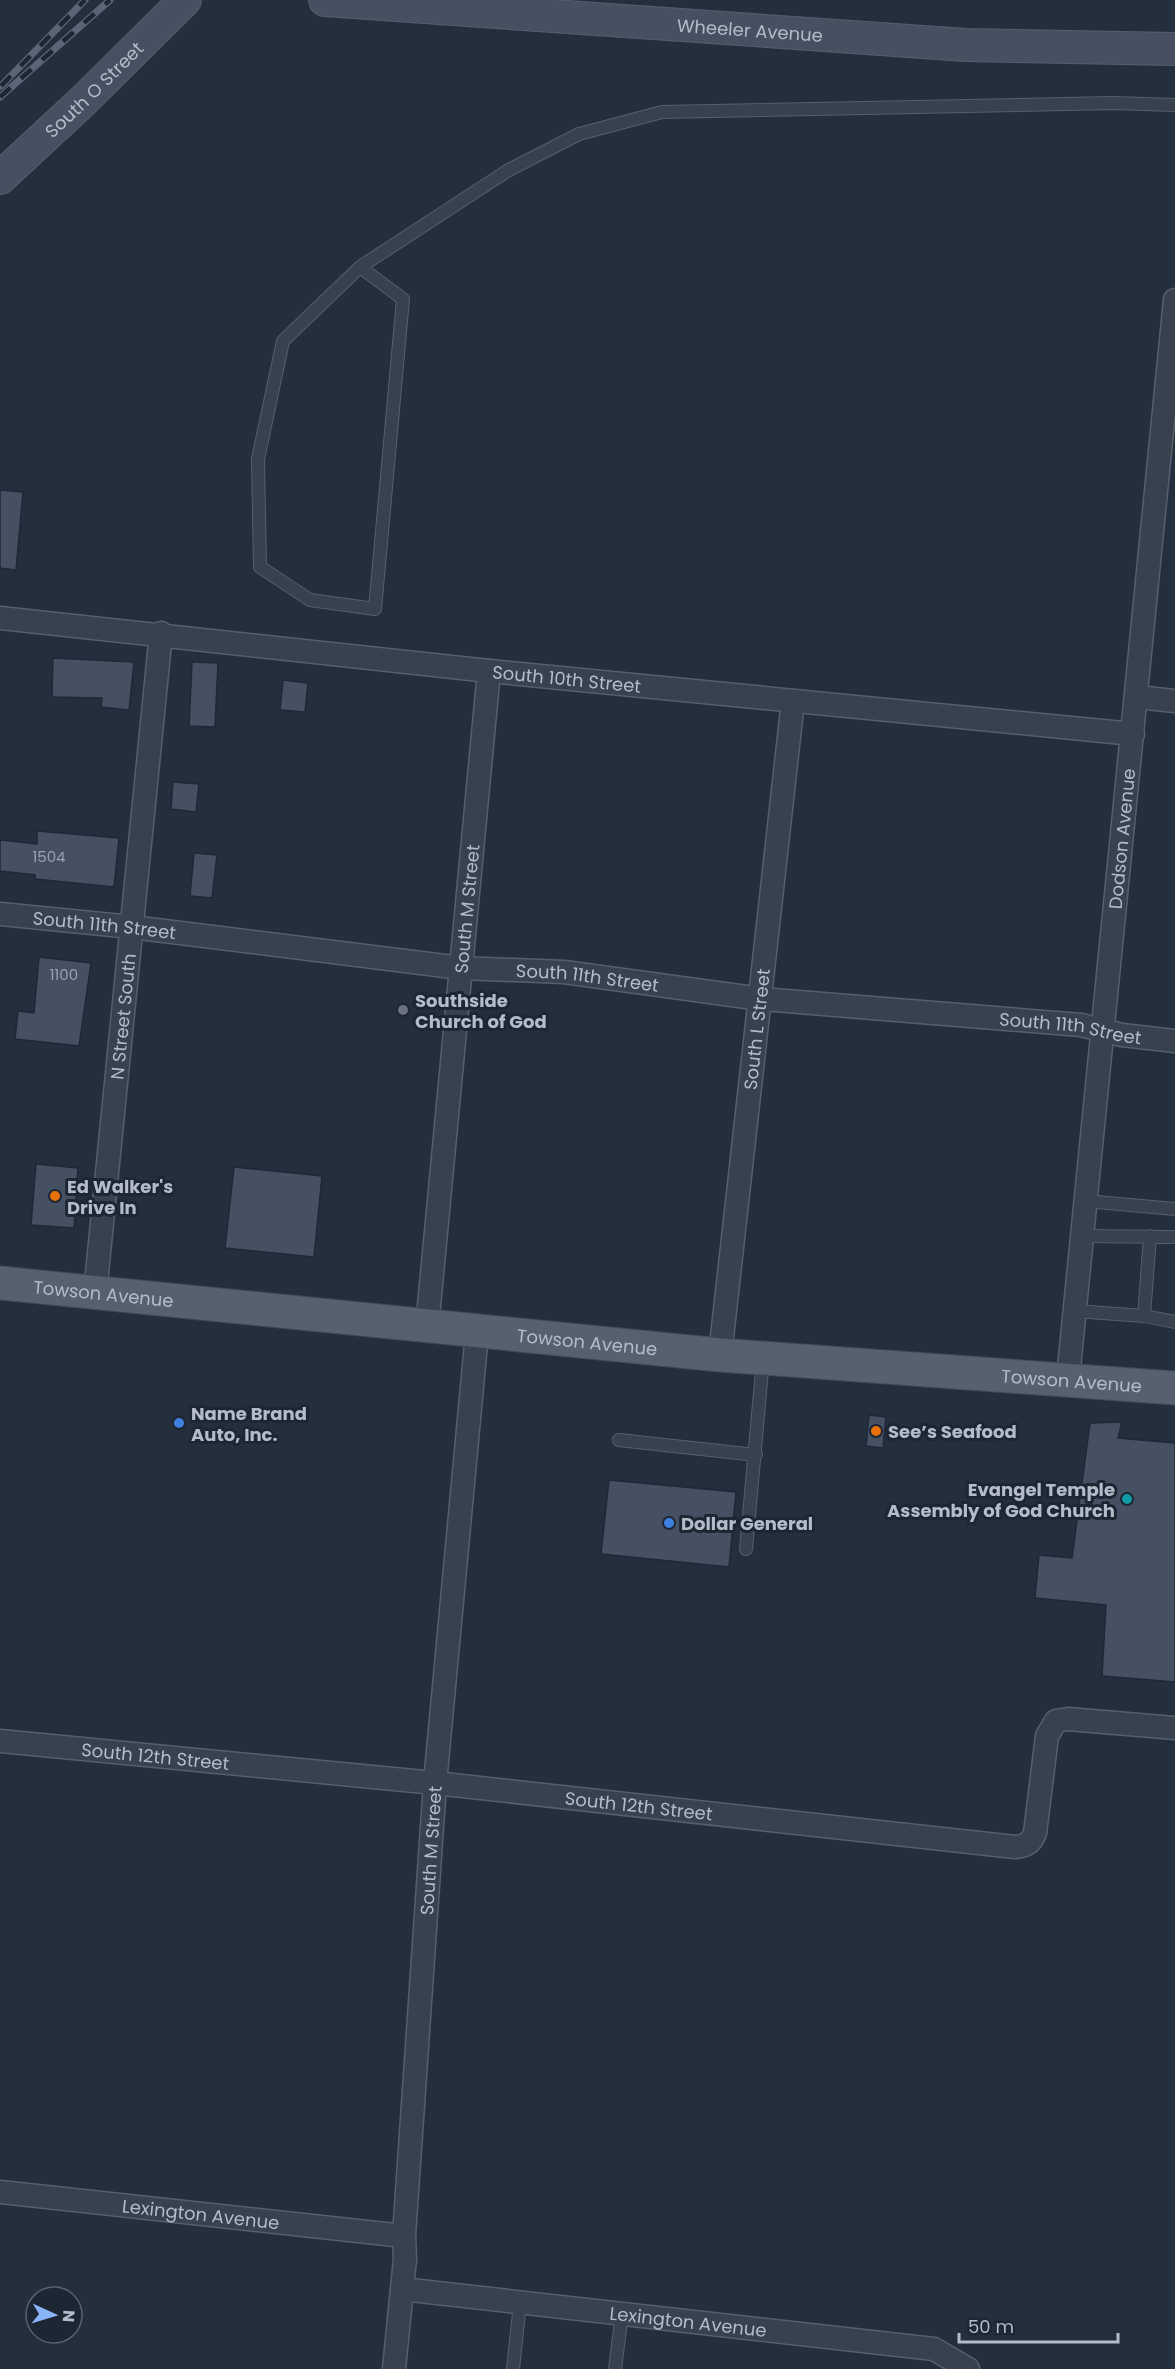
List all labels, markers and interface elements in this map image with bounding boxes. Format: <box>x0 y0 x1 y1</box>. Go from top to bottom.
street label: Wheeler Avenue <box>676 12 824 47</box>
street label: South O Street <box>39 36 149 143</box>
street label: South 10th Street <box>491 659 642 698</box>
street label: Dodson Avenue <box>1102 767 1141 910</box>
street label: South M Street <box>448 843 485 975</box>
house number: 1504 <box>32 846 66 867</box>
street label: South 11th Street <box>32 905 177 945</box>
street label: N Street South <box>104 952 141 1081</box>
street label: South 11th Street <box>515 958 660 997</box>
house number: 1100 <box>50 964 78 985</box>
street label: South L Street <box>737 967 776 1091</box>
place label: Southside Church of God <box>415 988 547 1034</box>
marker: Southside Church of God <box>396 1003 410 1017</box>
street label: South 11th Street <box>998 1006 1143 1050</box>
place label: Ed Walker's Drive In <box>67 1174 173 1220</box>
marker: Ed Walker's Drive In <box>48 1189 62 1203</box>
street label: Towson Avenue <box>32 1274 175 1313</box>
street label: Towson Avenue <box>516 1322 658 1361</box>
street label: Towson Avenue <box>1000 1363 1143 1398</box>
place label: Name Brand Auto, Inc. <box>191 1401 307 1447</box>
marker: Name Brand Auto, Inc. <box>172 1416 186 1430</box>
place label: See’s Seafood <box>888 1419 1017 1444</box>
marker: See’s Seafood <box>869 1424 883 1438</box>
place label: Evangel Temple Assembly of God Church <box>887 1477 1115 1523</box>
marker: Evangel Temple Assembly of God Church <box>1120 1492 1134 1506</box>
place label: Dollar General <box>681 1511 813 1536</box>
marker: Dollar General <box>662 1516 676 1530</box>
street label: South 12th Street <box>80 1736 230 1776</box>
street label: South M Street <box>413 1785 447 1916</box>
street label: South 12th Street <box>564 1785 714 1826</box>
street label: Lexington Avenue <box>121 2193 281 2235</box>
north arrow <box>24 2285 84 2345</box>
street label: Lexington Avenue <box>608 2300 768 2343</box>
scale bar <box>959 2306 1118 2344</box>
text: N <box>57 2309 80 2323</box>
text: 50 m <box>968 2314 1014 2339</box>

